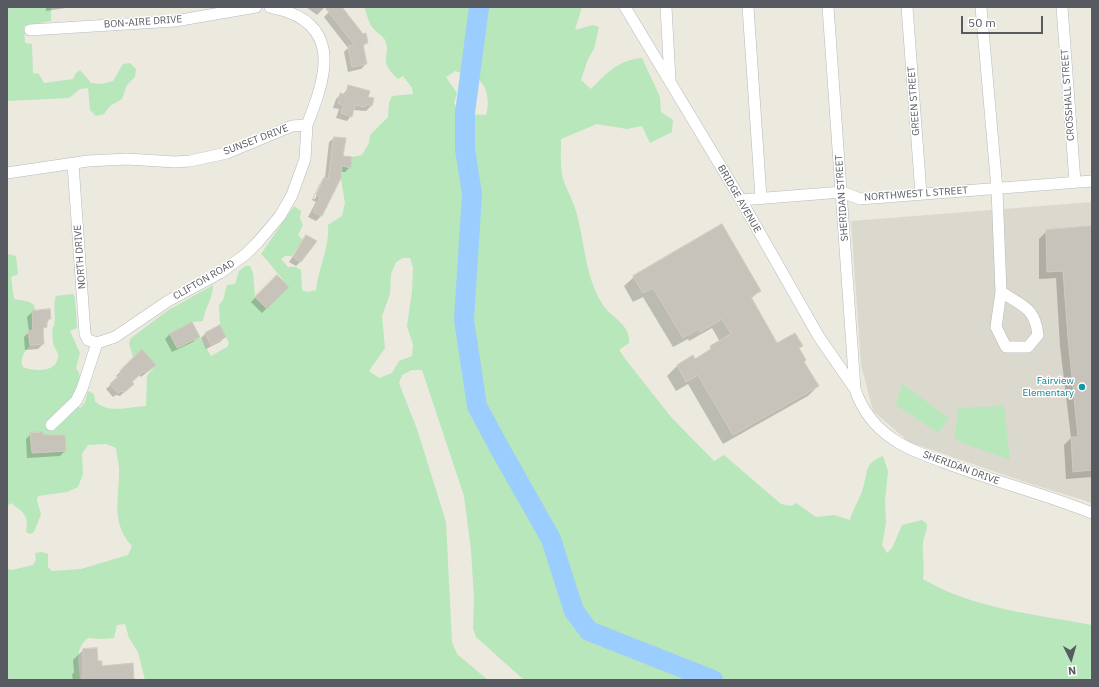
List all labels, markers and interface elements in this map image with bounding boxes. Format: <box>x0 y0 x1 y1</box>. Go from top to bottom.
scale bar <box>963 8 1045 34</box>
street label: BON-AIRE DRIVE <box>103 13 183 31</box>
text: 50 m <box>968 15 996 30</box>
street label: CROSSHALL STREET <box>1059 49 1077 141</box>
street label: GREEN STREET <box>906 66 922 136</box>
street label: SUNSET DRIVE <box>222 122 290 158</box>
street label: SHERIDAN STREET <box>833 154 851 242</box>
street label: BRIDGE AVENUE <box>715 163 763 235</box>
street label: NORTHWEST L STREET <box>864 184 968 204</box>
street label: NORTH DRIVE <box>72 224 88 290</box>
street label: CLIFTON ROAD <box>171 258 237 302</box>
place label: Fairview Elementary <box>1022 375 1074 398</box>
marker: Fairview Elementary <box>1077 382 1087 392</box>
street label: SHERIDAN DRIVE <box>921 449 1001 487</box>
north arrow <box>1051 639 1091 679</box>
text: N <box>1067 664 1077 678</box>

